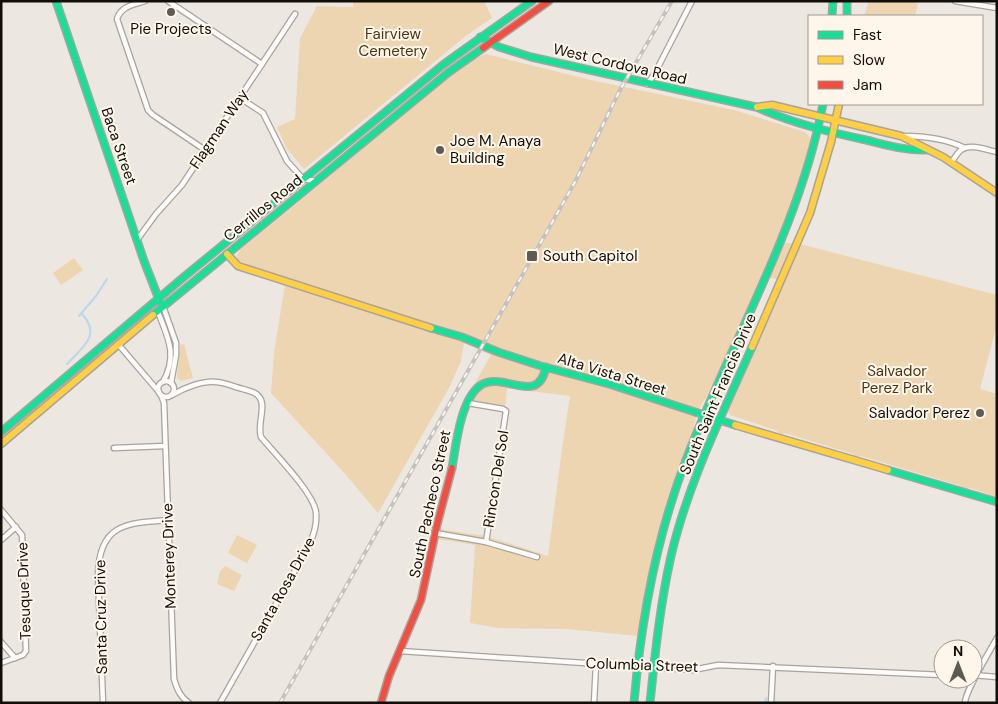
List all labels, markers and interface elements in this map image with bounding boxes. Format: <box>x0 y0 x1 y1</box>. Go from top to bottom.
marker: Pie Projects <box>165 6 177 18</box>
legend <box>808 15 983 105</box>
place label: Pie Projects <box>130 19 212 39</box>
park label: Fairview Cemetery <box>359 24 428 61</box>
text: Fast <box>853 25 882 45</box>
street label: West Cordova Road <box>551 39 689 89</box>
text: Slow <box>853 50 886 70</box>
text: Jam <box>853 75 882 95</box>
street label: Flagman Way <box>185 85 253 173</box>
street label: Baca Street <box>96 105 142 187</box>
place label: Joe M. Anaya Building <box>450 131 541 168</box>
marker: Joe M. Anaya Building <box>434 144 446 156</box>
street label: Cerrillos Road <box>219 170 307 246</box>
place label: South Capitol <box>543 246 638 266</box>
marker: South Capitol <box>525 249 539 263</box>
street label: South Saint Francis Drive <box>675 310 761 478</box>
street label: Alta Vista Street <box>555 348 669 400</box>
park label: Salvador Perez Park <box>861 361 933 398</box>
place label: Salvador Perez <box>869 403 970 423</box>
marker: Salvador Perez <box>974 407 986 419</box>
street label: South Pacheco Street <box>405 428 455 580</box>
street label: Rincon Del Sol <box>478 429 514 529</box>
street label: Monterey Drive <box>157 503 181 609</box>
street label: Santa Rosa Drive <box>246 533 320 645</box>
street label: Tesuque Drive <box>12 542 36 640</box>
street label: Santa Cruz Drive <box>90 559 112 675</box>
north arrow <box>933 639 983 689</box>
text: N <box>953 642 963 660</box>
street label: Columbia Street <box>585 653 699 677</box>

